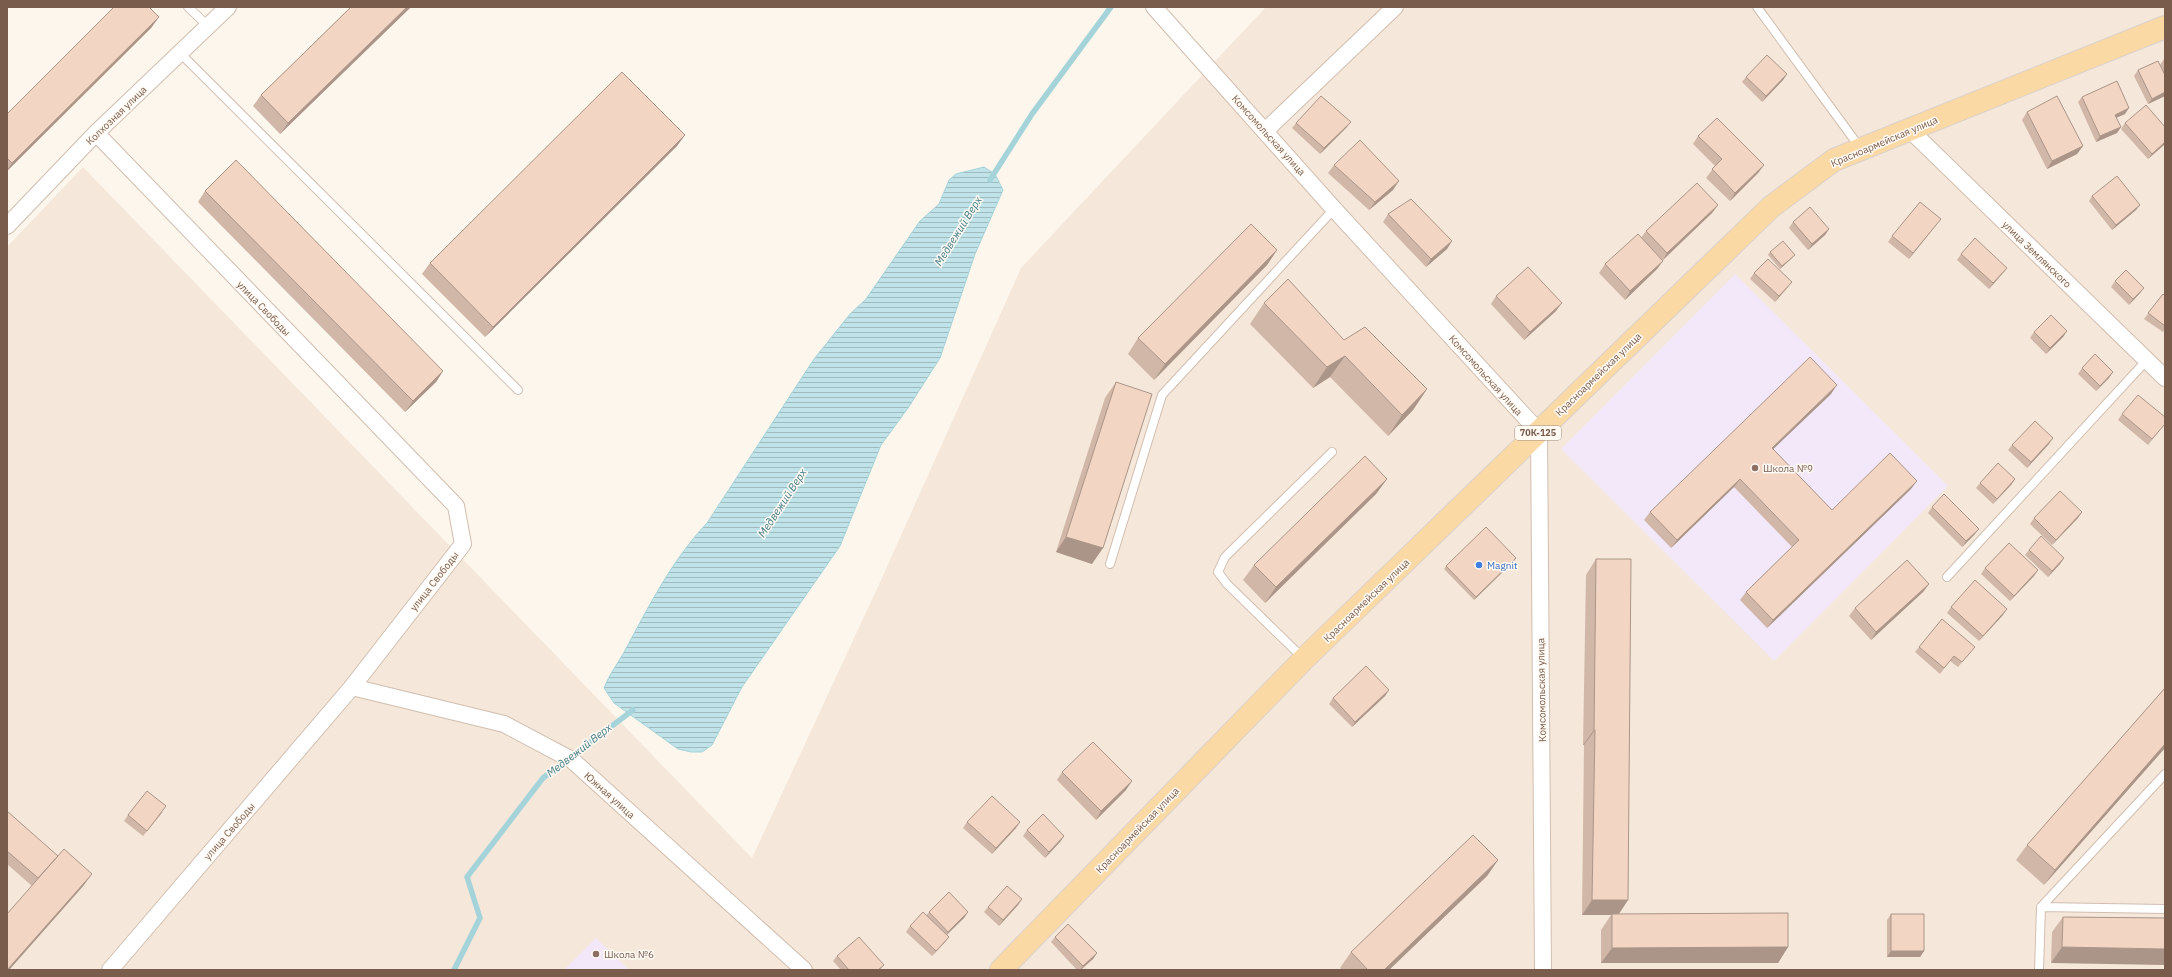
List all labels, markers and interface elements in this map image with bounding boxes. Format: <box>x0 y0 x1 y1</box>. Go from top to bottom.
street label: Колхозная улица <box>83 83 150 148</box>
street label: Комсомольская улица <box>1229 92 1309 179</box>
street label: Красноармейская улица <box>1829 113 1940 170</box>
water label: Медвежий Верх <box>931 193 985 268</box>
street label: улица Землянского <box>1999 218 2074 291</box>
street label: улица Свободы <box>234 278 293 339</box>
street label: Красноармейская улица <box>1552 329 1645 419</box>
street label: Комсомольская улица <box>1446 332 1526 419</box>
road number: 70К-125 <box>1515 426 1561 440</box>
place label: Школа №9 <box>1763 462 1813 475</box>
marker: Школа №9 <box>1750 463 1760 473</box>
water label: Медвежий Верх <box>755 466 810 540</box>
street label: улица Свободы <box>407 549 462 614</box>
street label: Красноармейская улица <box>1320 555 1413 645</box>
place label: Magnit <box>1487 559 1518 572</box>
marker: Magnit <box>1474 560 1484 570</box>
street label: Комсомольская улица <box>1534 637 1549 742</box>
water label: Медвежий Верх <box>544 720 615 780</box>
street label: Южная улица <box>582 769 638 822</box>
street label: Красноармейская улица <box>1093 784 1182 876</box>
street label: улица Свободы <box>201 800 258 863</box>
place label: Школа №6 <box>604 948 654 961</box>
marker: Школа №6 <box>591 949 601 959</box>

